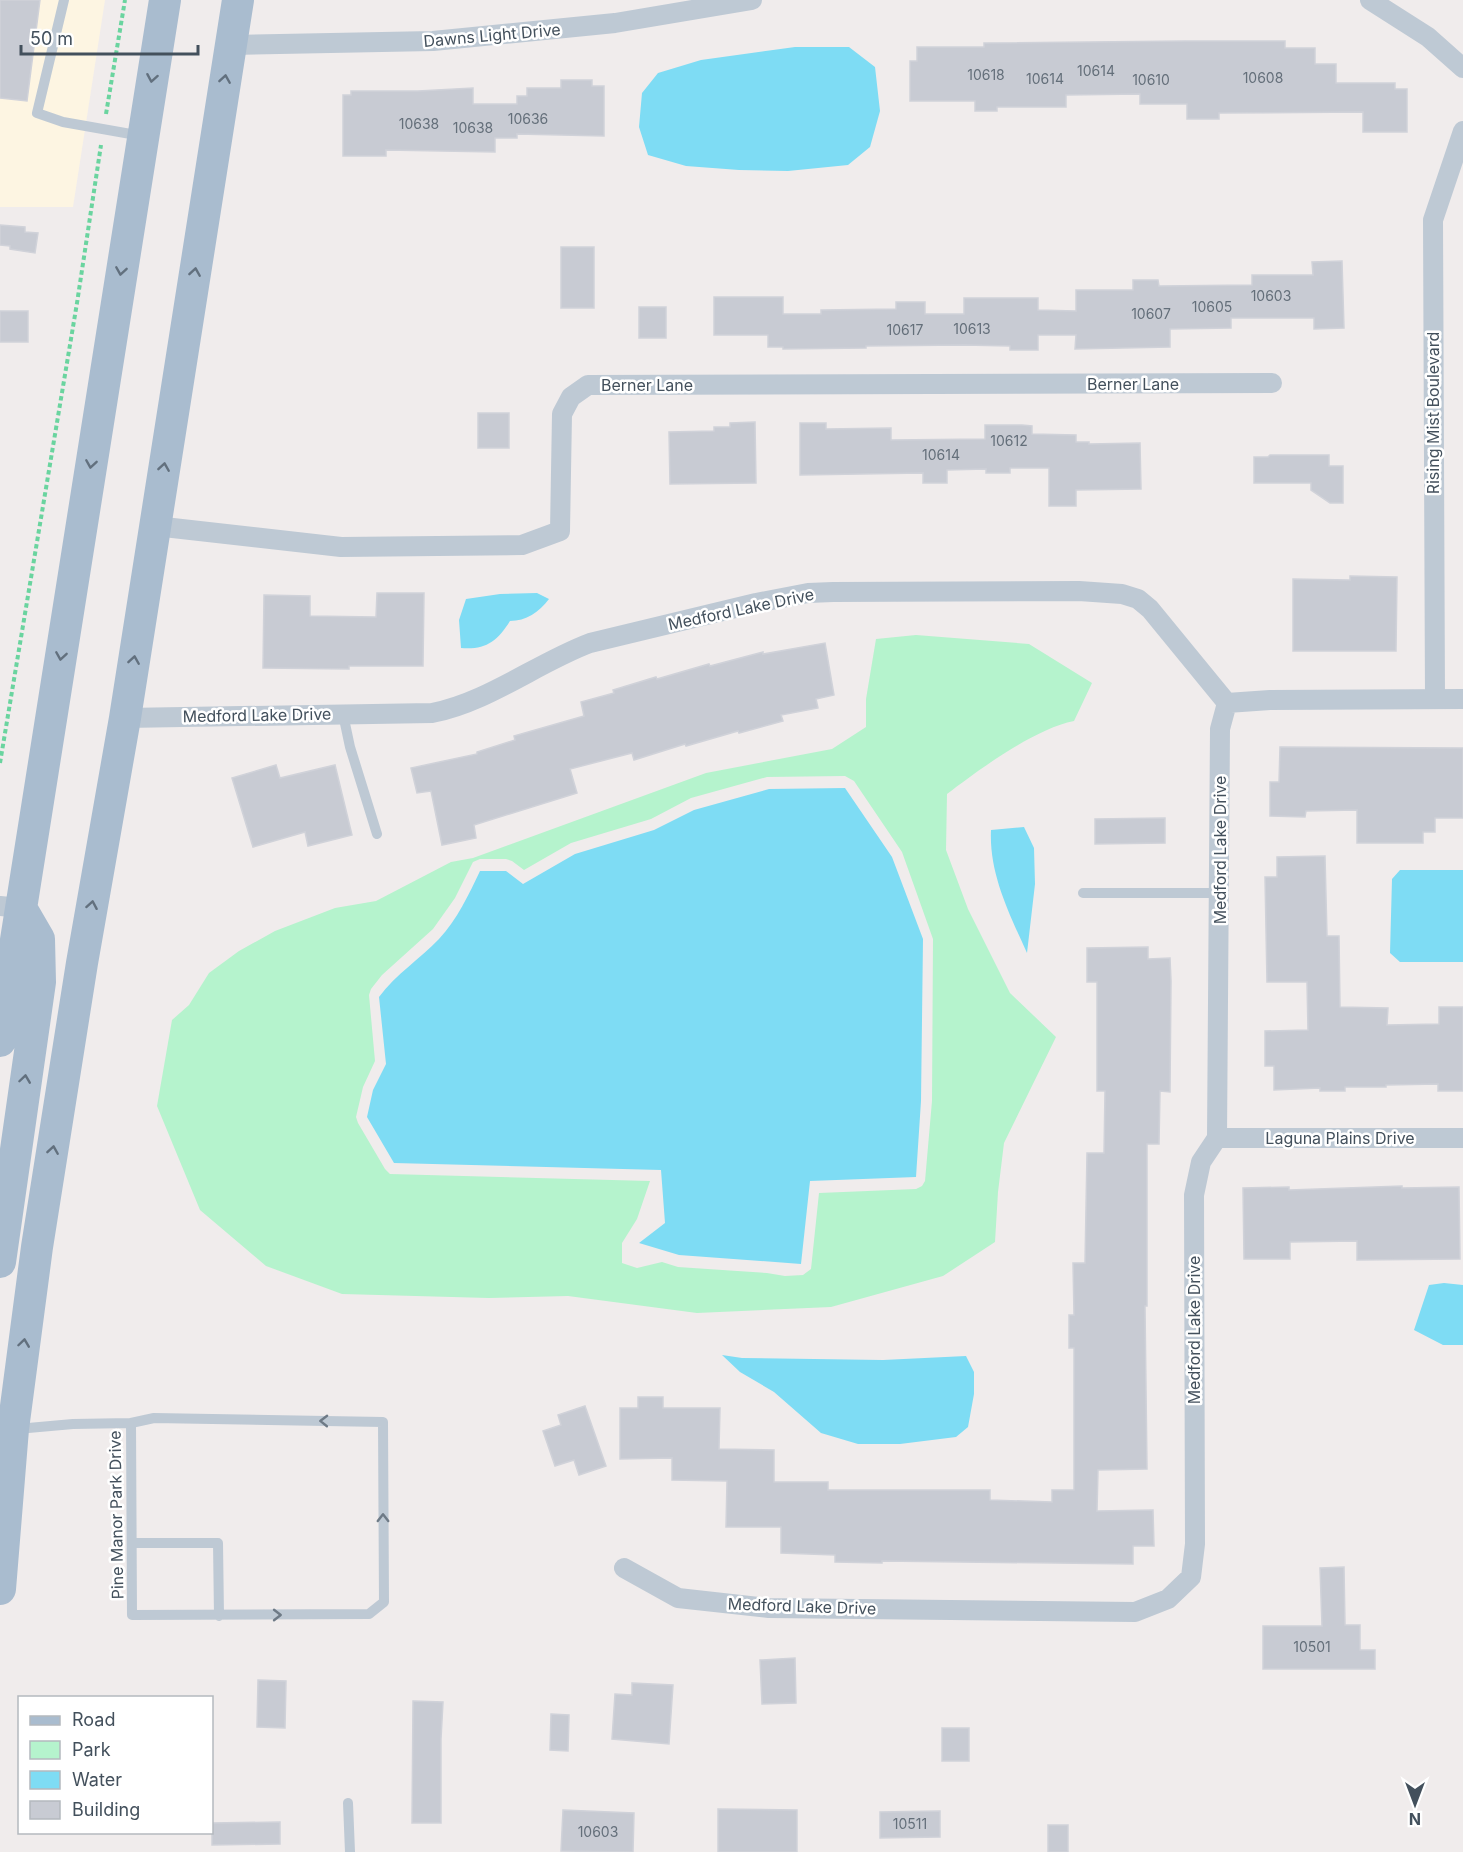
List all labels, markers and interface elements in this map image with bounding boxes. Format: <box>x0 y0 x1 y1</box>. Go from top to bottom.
scale bar <box>21 18 198 56</box>
street label: Dawns Light Drive <box>423 19 561 51</box>
text: 50 m <box>30 28 73 49</box>
house number: 10614 <box>1077 62 1115 79</box>
house number: 10618 <box>967 66 1005 83</box>
house number: 10608 <box>1243 69 1283 86</box>
house number: 10614 <box>1026 70 1064 87</box>
house number: 10610 <box>1132 71 1170 88</box>
one-way arrow <box>146 73 159 83</box>
one-way arrow <box>219 74 231 84</box>
house number: 10636 <box>508 110 548 127</box>
house number: 10638 <box>399 115 439 132</box>
house number: 10638 <box>453 119 493 136</box>
one-way arrow <box>116 266 128 276</box>
one-way arrow <box>188 267 200 276</box>
house number: 10603 <box>1251 287 1291 304</box>
house number: 10605 <box>1192 298 1232 315</box>
house number: 10607 <box>1131 305 1171 322</box>
house number: 10613 <box>953 320 991 337</box>
house number: 10617 <box>887 321 923 338</box>
street label: Rising Mist Boulevard <box>1423 332 1443 494</box>
street label: Berner Lane <box>1087 374 1179 394</box>
street label: Berner Lane <box>601 375 693 395</box>
house number: 10612 <box>990 432 1028 449</box>
house number: 10614 <box>922 446 960 463</box>
one-way arrow <box>85 458 98 468</box>
one-way arrow <box>157 463 170 473</box>
street label: Medford Lake Drive <box>666 584 816 634</box>
one-way arrow <box>55 652 67 661</box>
one-way arrow <box>127 655 139 665</box>
street label: Medford Lake Drive <box>183 704 331 726</box>
street label: Medford Lake Drive <box>1210 776 1230 924</box>
one-way arrow <box>85 900 98 910</box>
one-way arrow <box>19 1074 31 1084</box>
street label: Laguna Plains Drive <box>1265 1128 1415 1148</box>
one-way arrow <box>46 1145 58 1154</box>
street label: Medford Lake Drive <box>1184 1256 1204 1404</box>
one-way arrow <box>18 1338 30 1347</box>
one-way arrow <box>320 1415 329 1427</box>
street label: Pine Manor Park Drive <box>105 1430 127 1600</box>
one-way arrow <box>377 1514 389 1523</box>
street label: Medford Lake Drive <box>727 1593 877 1619</box>
one-way arrow <box>273 1609 282 1621</box>
house number: 10501 <box>1293 1638 1331 1655</box>
legend <box>18 1696 213 1834</box>
text: Road <box>72 1709 115 1730</box>
text: Park <box>72 1739 111 1760</box>
text: Water <box>72 1769 122 1790</box>
north arrow <box>1385 1774 1445 1834</box>
text: Building <box>72 1799 140 1820</box>
text: N <box>1409 1809 1421 1829</box>
house number: 10511 <box>893 1815 927 1832</box>
house number: 10603 <box>578 1823 618 1840</box>

